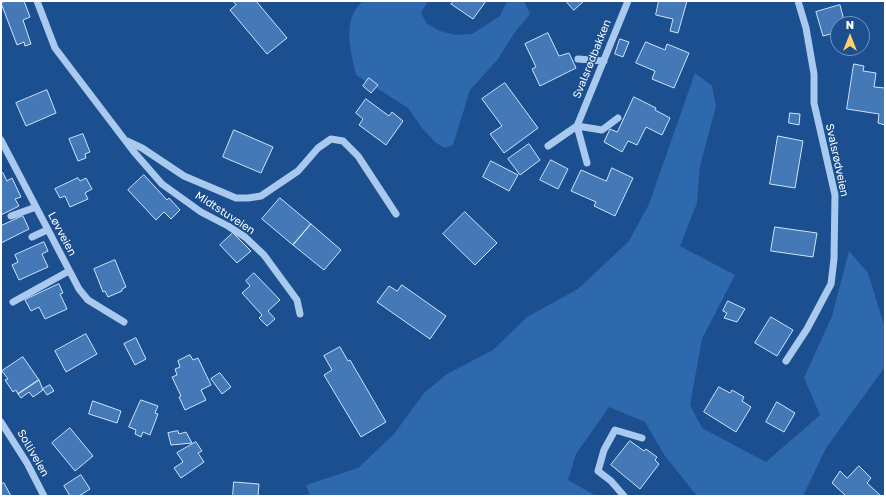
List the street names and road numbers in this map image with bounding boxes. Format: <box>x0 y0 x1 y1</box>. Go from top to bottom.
street label: Svalsrødbakken <box>570 17 614 101</box>
street label: Svalsrødveien <box>823 122 851 198</box>
street label: Midtstuveien <box>193 189 257 237</box>
street label: Løvveien <box>45 210 79 258</box>
street label: Solliveien <box>14 427 52 479</box>

